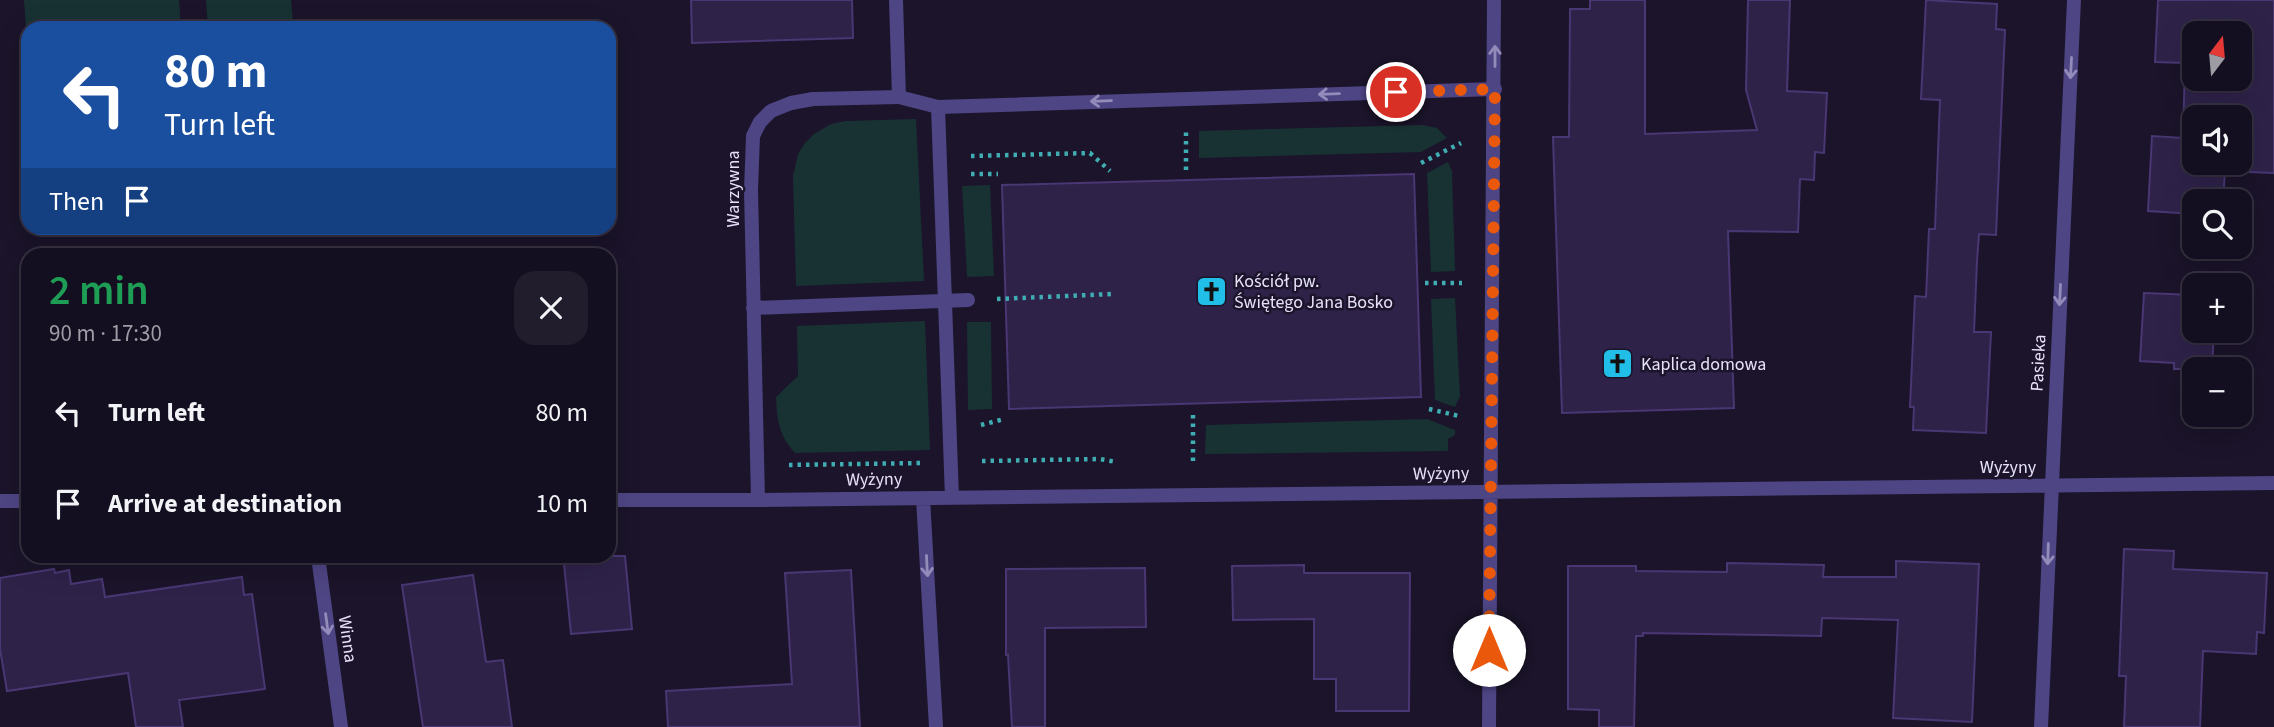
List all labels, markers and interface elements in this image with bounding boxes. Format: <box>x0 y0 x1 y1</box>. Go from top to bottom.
north arrow <box>2182 21 2252 91</box>
map controls <box>2182 21 2252 427</box>
text: 80 m <box>164 37 268 107</box>
one-way arrow <box>1488 45 1502 68</box>
icon: left <box>49 49 140 140</box>
one-way arrow <box>2064 56 2077 79</box>
pin <box>1366 62 1426 122</box>
icon: arrive <box>1377 73 1415 111</box>
one-way arrow <box>1317 88 1340 101</box>
one-way arrow <box>1090 95 1113 108</box>
text: Turn left <box>164 102 275 148</box>
button: sound <box>2182 105 2252 175</box>
street label: Warzywna <box>721 151 746 227</box>
icon: arrive <box>118 182 156 220</box>
text: Then <box>49 183 104 220</box>
button: search <box>2182 189 2252 259</box>
text: 2 min <box>49 261 149 321</box>
place label: Kościół pw. Świętego Jana Bosko <box>1234 269 1393 315</box>
button: close <box>514 271 588 345</box>
button: + <box>2182 273 2252 343</box>
church icon: Kościół pw. Świętego Jana Bosko <box>1194 274 1228 308</box>
one-way arrow <box>2054 284 2067 307</box>
text: 90 m · 17:30 <box>49 317 162 350</box>
street label: Pasieka <box>2025 334 2052 392</box>
church icon: Kaplica domowa <box>1601 347 1635 381</box>
place label: Kaplica domowa <box>1641 352 1766 377</box>
button: − <box>2182 357 2252 427</box>
icon: left <box>49 394 87 432</box>
text: Turn left <box>108 394 205 431</box>
text: 80 m <box>535 394 588 431</box>
street label: Wyżyny <box>1980 455 2037 480</box>
street label: Wyżyny <box>1413 460 1470 486</box>
street label: Wyżyny <box>846 466 903 492</box>
icon: arrive <box>49 485 87 523</box>
text: Arrive at destination <box>108 485 342 522</box>
text: 10 m <box>535 485 588 522</box>
one-way arrow <box>2042 542 2055 565</box>
one-way arrow <box>921 554 934 577</box>
one-way arrow <box>321 612 334 635</box>
position arrow <box>1452 613 1526 687</box>
street label: Winna <box>332 614 363 664</box>

